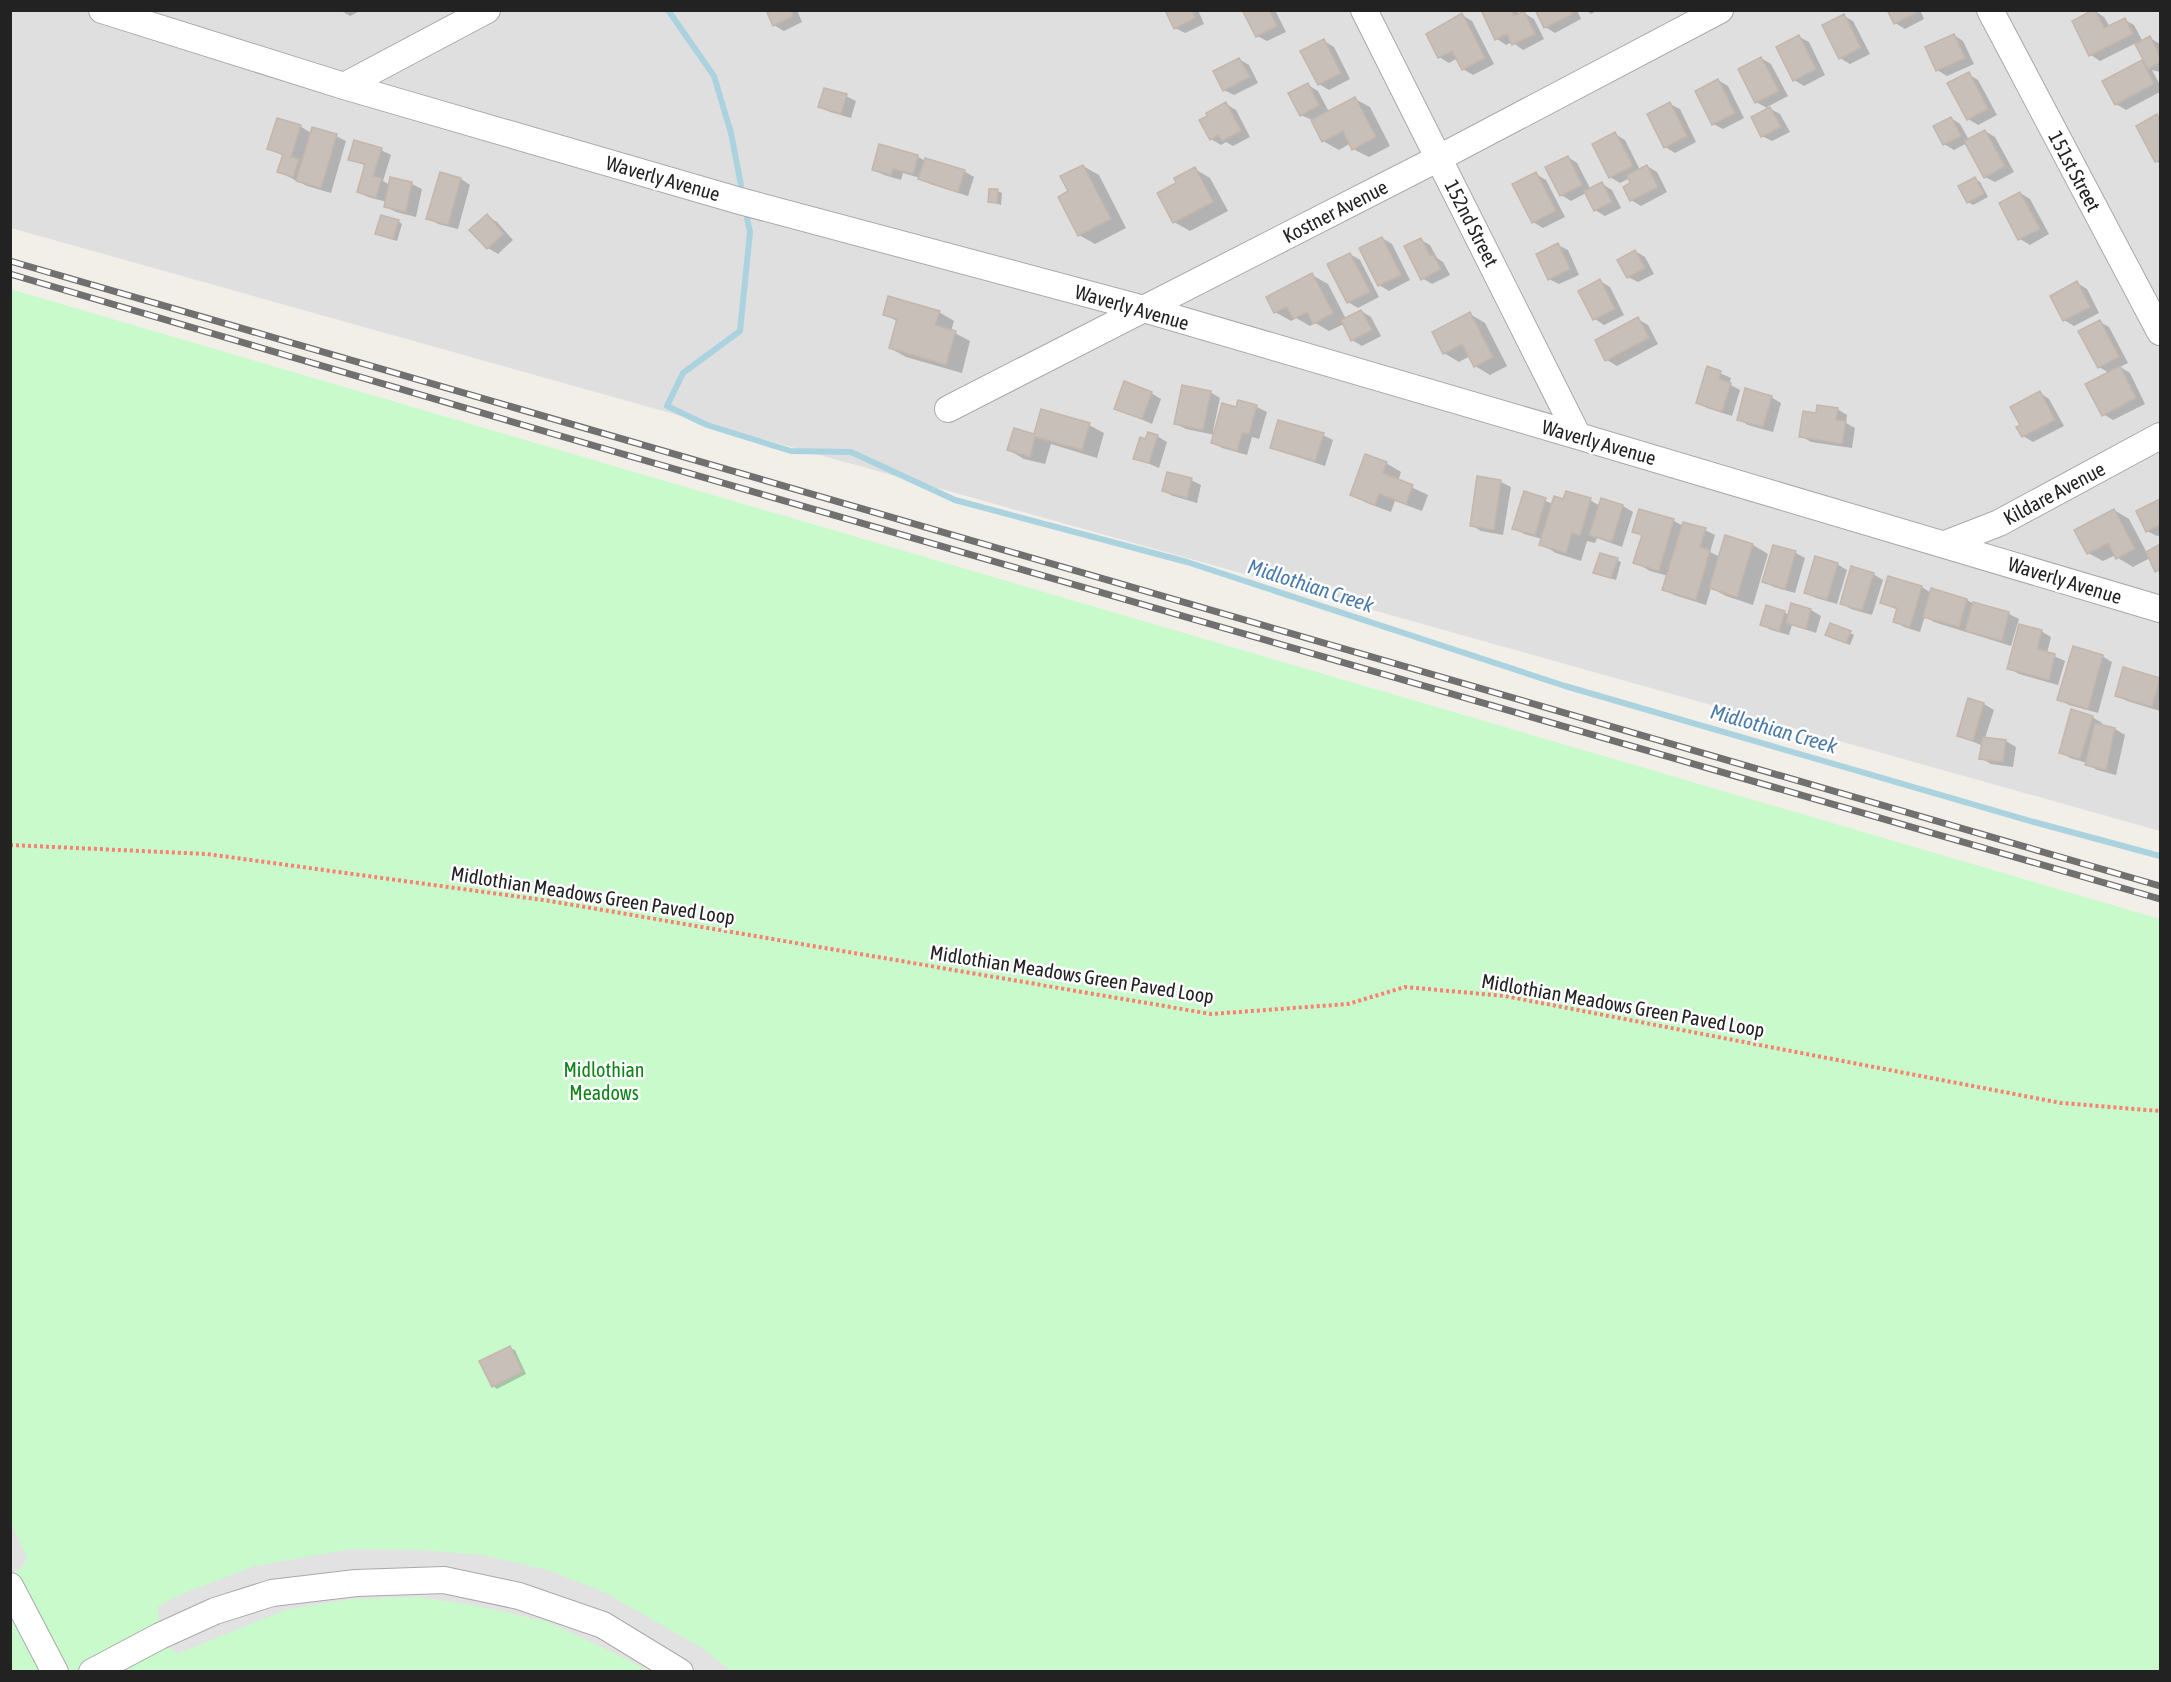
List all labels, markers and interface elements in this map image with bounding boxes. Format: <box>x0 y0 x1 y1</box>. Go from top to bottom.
street label: 151st Street <box>2044 127 2106 215</box>
street label: Waverly Avenue <box>603 151 723 205</box>
street label: Kostner Avenue <box>1279 175 1391 247</box>
street label: 152nd Street <box>1440 176 1504 270</box>
street label: Waverly Avenue <box>1072 280 1192 334</box>
street label: Waverly Avenue <box>1539 415 1659 469</box>
street label: Kildare Avenue <box>1999 457 2109 529</box>
street label: Waverly Avenue <box>2005 552 2125 608</box>
water label: Midlothian Creek <box>1245 553 1378 617</box>
water label: Midlothian Creek <box>1708 698 1841 758</box>
street label: Midlothian Meadows Green Paved Loop <box>449 861 737 929</box>
street label: Midlothian Meadows Green Paved Loop <box>928 940 1216 1008</box>
street label: Midlothian Meadows Green Paved Loop <box>1480 969 1766 1041</box>
park label: Midlothian Meadows <box>563 1058 645 1104</box>

